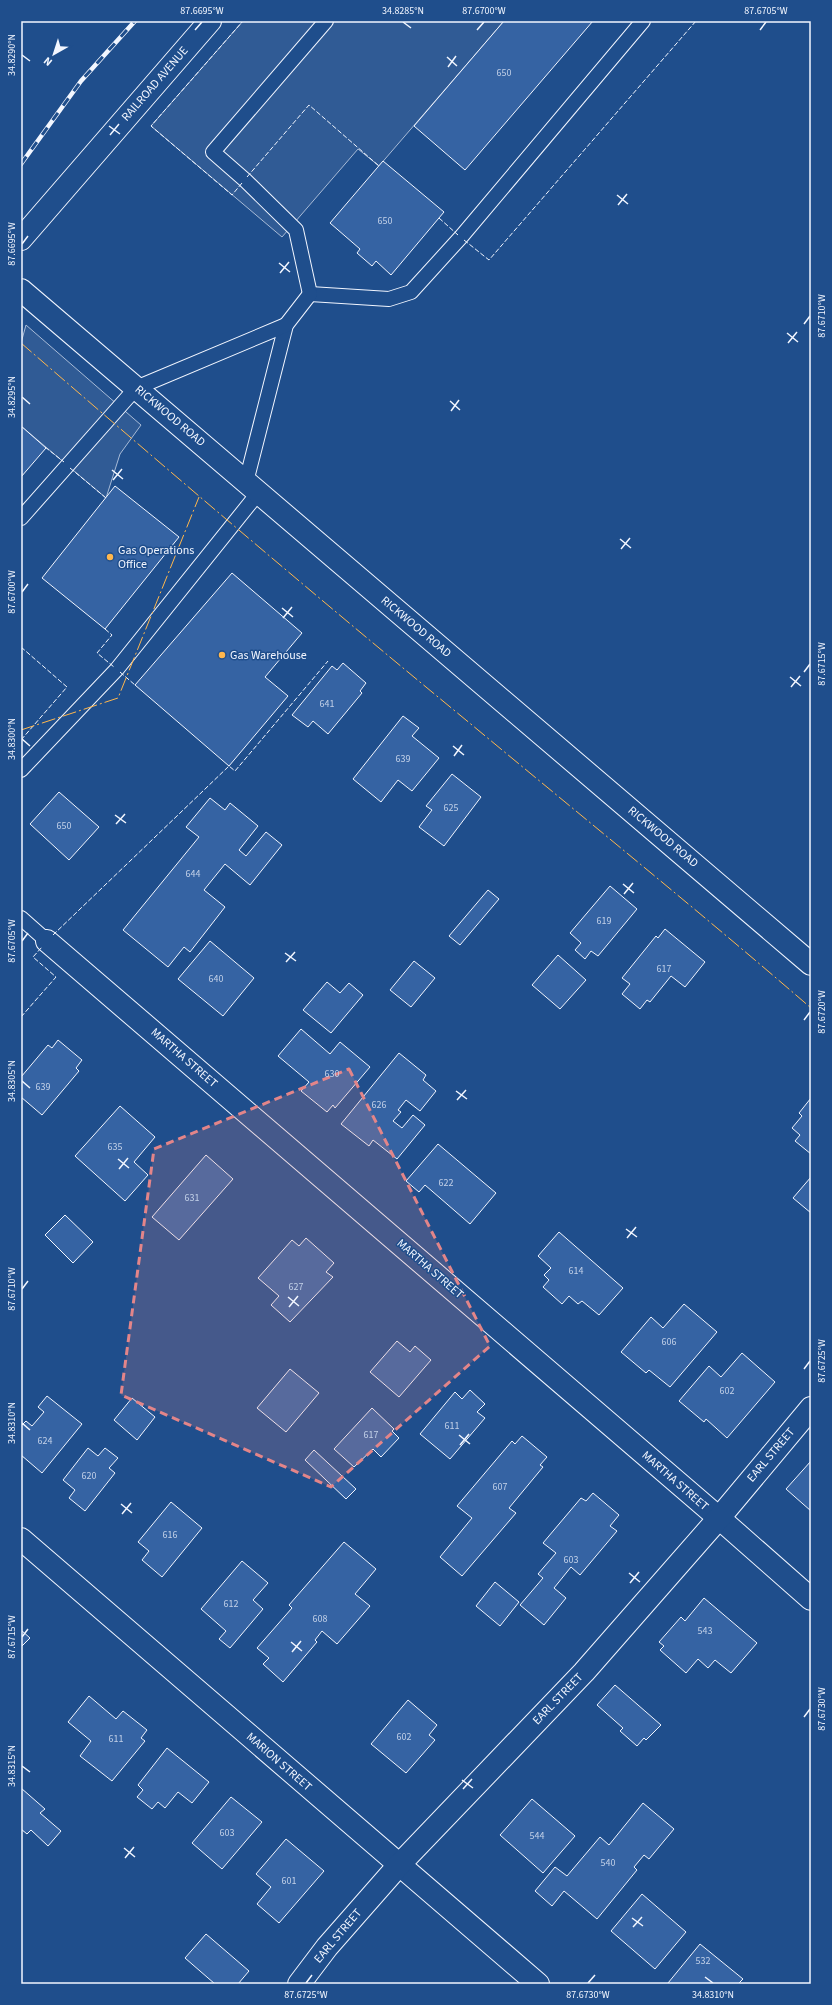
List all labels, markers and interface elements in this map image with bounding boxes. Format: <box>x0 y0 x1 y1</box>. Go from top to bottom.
text: 87.6695°W <box>180 4 224 18</box>
text: 34.8285°N <box>382 4 424 18</box>
text: 87.6700°W <box>462 4 506 18</box>
text: 87.6705°W <box>744 4 788 18</box>
text: 34.8290°N <box>5 34 19 76</box>
north arrow <box>34 34 74 74</box>
street label: RAILROAD AVENUE <box>118 43 192 125</box>
text: N <box>40 53 56 70</box>
house number: 650 <box>497 66 511 80</box>
house number: 650 <box>378 214 392 228</box>
text: 87.6695°W <box>5 222 19 266</box>
text: 87.6710°W <box>815 294 829 338</box>
text: 34.8295°N <box>5 376 19 418</box>
street label: RICKWOOD ROAD <box>131 381 209 451</box>
place label: Gas Operations Office <box>118 542 194 573</box>
marker: Gas Operations Office <box>105 552 115 562</box>
text: 87.6700°W <box>5 570 19 614</box>
street label: RICKWOOD ROAD <box>377 592 455 662</box>
text: 87.6715°W <box>815 642 829 686</box>
place label: Gas Warehouse <box>230 647 307 664</box>
marker: Gas Warehouse <box>217 650 227 660</box>
house number: 641 <box>320 697 334 711</box>
text: 34.8300°N <box>5 718 19 760</box>
house number: 639 <box>396 752 410 766</box>
house number: 625 <box>444 801 458 815</box>
street label: RICKWOOD ROAD <box>624 802 702 872</box>
house number: 650 <box>57 819 71 833</box>
house number: 644 <box>186 867 200 881</box>
house number: 619 <box>597 914 611 928</box>
text: 87.6705°W <box>5 919 19 963</box>
house number: 617 <box>657 962 671 976</box>
house number: 640 <box>209 972 223 986</box>
text: 87.6720°W <box>815 990 829 1034</box>
street label: MARTHA STREET <box>147 1024 222 1092</box>
text: 34.8305°N <box>5 1060 19 1102</box>
house number: 630 <box>325 1067 339 1081</box>
house number: 639 <box>36 1080 50 1094</box>
house number: 626 <box>372 1098 386 1112</box>
house number: 635 <box>108 1140 122 1154</box>
house number: 622 <box>439 1176 453 1190</box>
house number: 631 <box>185 1191 199 1205</box>
street label: MARTHA STREET <box>393 1235 468 1303</box>
house number: 614 <box>569 1264 583 1278</box>
text: 87.6710°W <box>5 1267 19 1311</box>
house number: 627 <box>289 1280 303 1294</box>
house number: 606 <box>662 1335 676 1349</box>
text: 87.6725°W <box>815 1339 829 1383</box>
house number: 602 <box>720 1384 734 1398</box>
text: 34.8310°N <box>5 1402 19 1444</box>
house number: 611 <box>445 1419 459 1433</box>
street label: EARL STREET <box>743 1424 799 1486</box>
house number: 617 <box>364 1428 378 1442</box>
house number: 624 <box>38 1434 52 1448</box>
street label: MARTHA STREET <box>638 1447 713 1515</box>
house number: 620 <box>82 1469 96 1483</box>
house number: 607 <box>493 1480 507 1494</box>
house number: 616 <box>163 1528 177 1542</box>
house number: 603 <box>564 1553 578 1567</box>
house number: 612 <box>224 1597 238 1611</box>
house number: 608 <box>313 1612 327 1626</box>
text: 87.6715°W <box>5 1615 19 1659</box>
house number: 543 <box>698 1624 712 1638</box>
street label: EARL STREET <box>529 1669 588 1729</box>
text: 87.6730°W <box>815 1687 829 1731</box>
street label: MARION STREET <box>243 1729 316 1796</box>
house number: 602 <box>397 1730 411 1744</box>
house number: 611 <box>109 1732 123 1746</box>
text: 34.8315°N <box>5 1745 19 1787</box>
house number: 603 <box>220 1826 234 1840</box>
house number: 544 <box>530 1829 544 1843</box>
house number: 540 <box>601 1856 615 1870</box>
house number: 601 <box>282 1874 296 1888</box>
street label: EARL STREET <box>310 1905 366 1967</box>
house number: 532 <box>696 1954 710 1968</box>
text: 87.6725°W <box>284 1988 328 2002</box>
text: 87.6730°W <box>566 1988 610 2002</box>
text: 34.8310°N <box>692 1988 734 2002</box>

